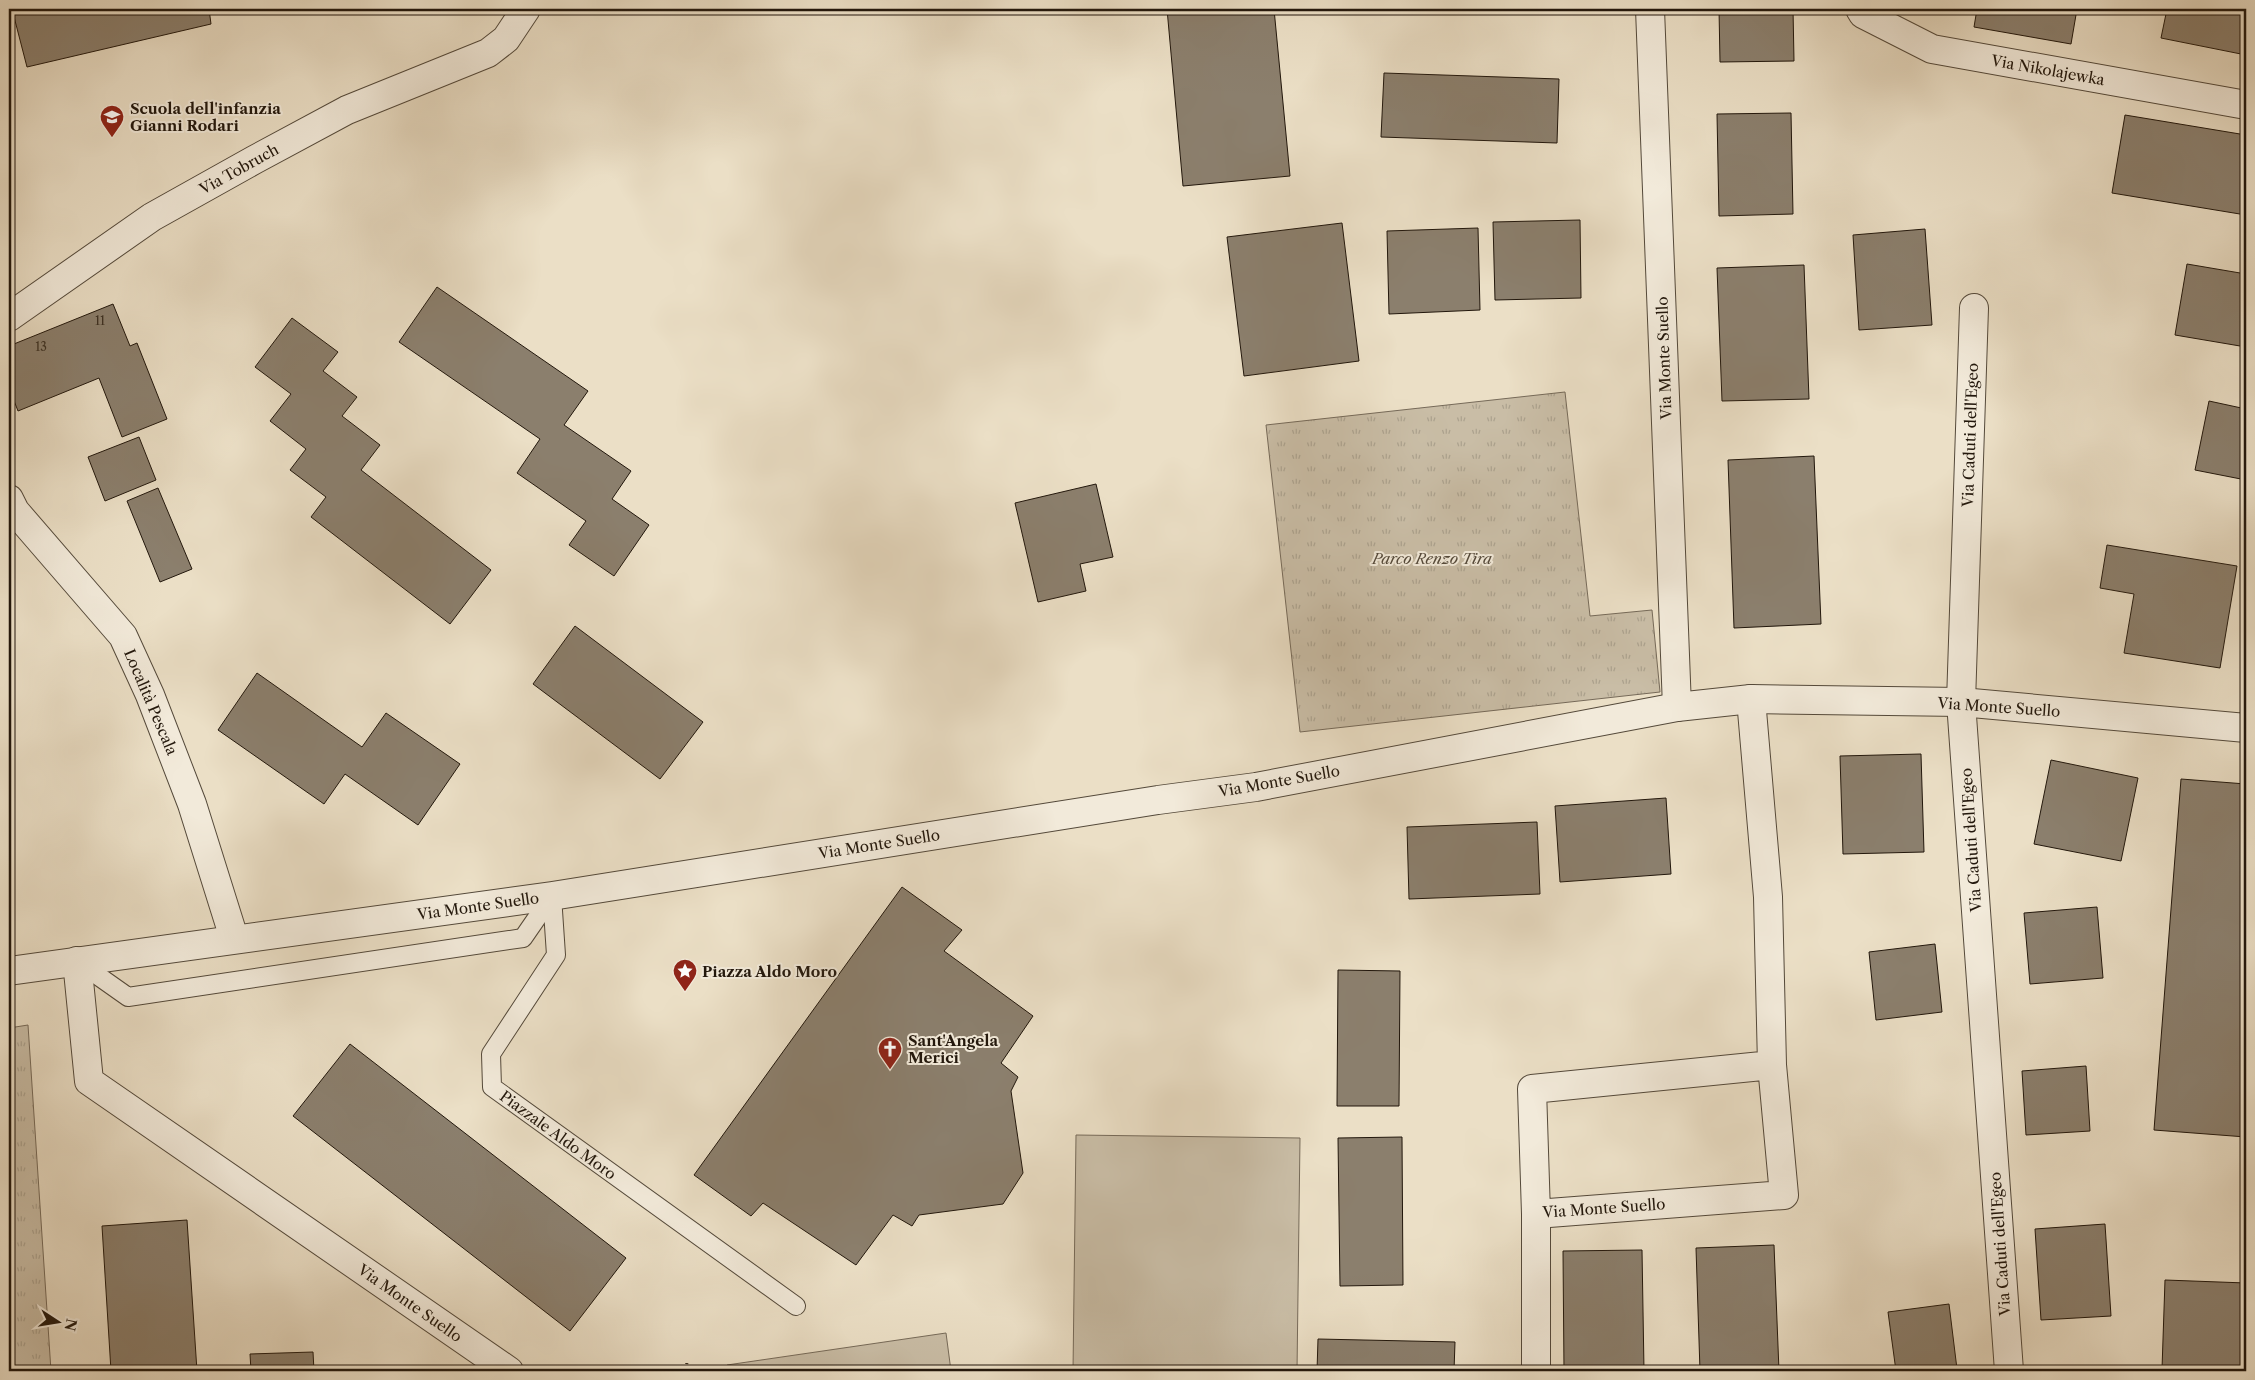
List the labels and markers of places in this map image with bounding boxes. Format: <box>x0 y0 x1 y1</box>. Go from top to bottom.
place label: Scuola dell'infanzia Gianni Rodari <box>130 99 281 135</box>
school or university icon: Scuola dell'infanzia Gianni Rodari <box>99 104 125 138</box>
place icon: Piazza Aldo Moro <box>672 958 698 992</box>
place label: Piazza Aldo Moro <box>702 962 837 981</box>
place label: Sant'Angela Merici <box>908 1031 999 1067</box>
church icon: Sant'Angela Merici <box>877 1036 903 1070</box>

